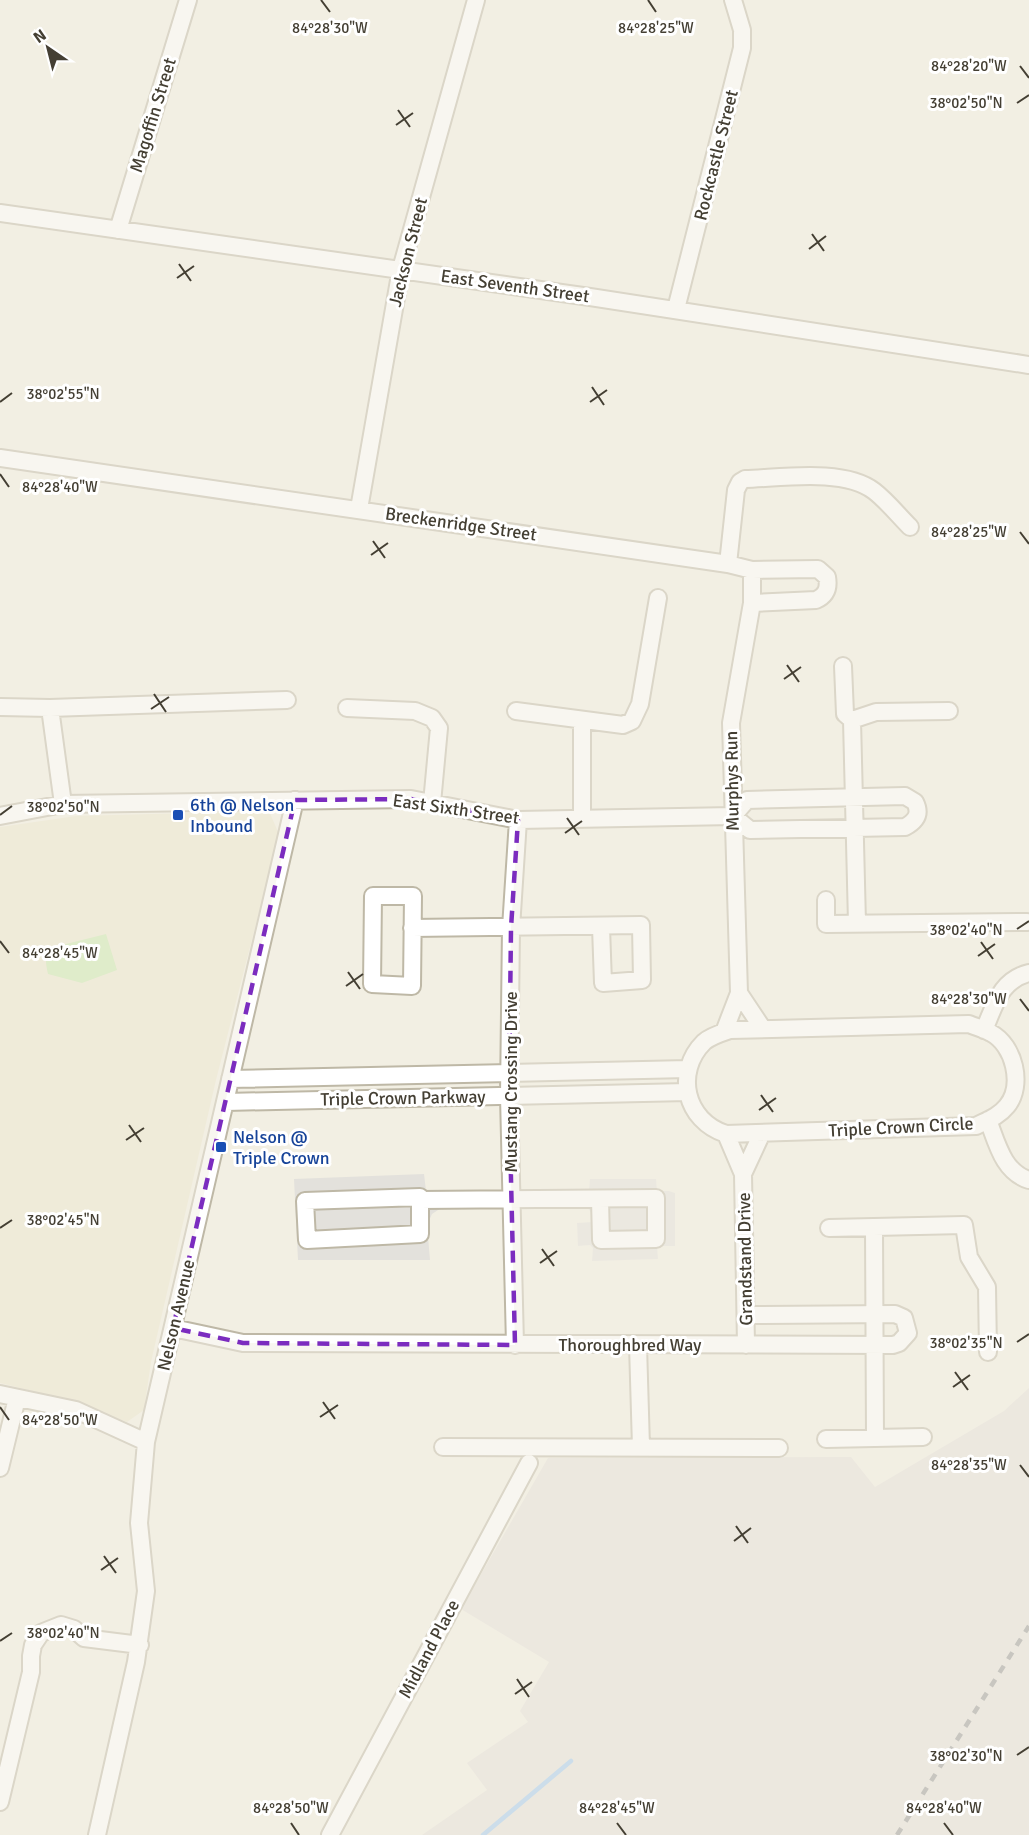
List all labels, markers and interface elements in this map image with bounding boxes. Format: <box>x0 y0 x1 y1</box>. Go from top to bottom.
north arrow <box>18 18 78 78</box>
text: 84°28'30"W <box>292 19 368 37</box>
text: 84°28'25"W <box>618 19 694 37</box>
text: N <box>30 25 50 48</box>
street label: Magoffin Street <box>125 55 181 175</box>
text: 84°28'20"W <box>931 57 1007 75</box>
street label: Rockcastle Street <box>689 87 743 223</box>
text: 38°02'50"N <box>929 94 1003 112</box>
street label: Jackson Street <box>384 195 432 309</box>
street label: East Seventh Street <box>439 265 591 307</box>
text: 38°02'55"N <box>26 385 100 403</box>
text: 84°28'40"W <box>22 478 98 496</box>
street label: Breckenridge Street <box>384 502 538 546</box>
text: 84°28'25"W <box>931 523 1007 541</box>
street label: Murphys Run <box>720 731 744 831</box>
street label: East Sixth Street <box>391 789 521 829</box>
place label: 6th @ Nelson Inbound <box>190 794 294 837</box>
text: 38°02'50"N <box>26 798 100 816</box>
marker: 6th @ Nelson Inbound <box>171 808 185 822</box>
text: 38°02'40"N <box>929 921 1003 939</box>
text: 84°28'45"W <box>22 944 98 962</box>
text: 84°28'30"W <box>931 990 1007 1008</box>
street label: Mustang Crossing Drive <box>500 991 522 1173</box>
street label: Triple Crown Parkway <box>320 1086 486 1110</box>
street label: Triple Crown Circle <box>828 1112 974 1142</box>
place label: Nelson @ Triple Crown <box>233 1126 330 1169</box>
marker: Nelson @ Triple Crown <box>214 1140 228 1154</box>
street label: Grandstand Drive <box>733 1192 757 1326</box>
text: 38°02'45"N <box>26 1211 100 1229</box>
street label: Nelson Avenue <box>152 1257 200 1373</box>
street label: Thoroughbred Way <box>558 1334 702 1356</box>
text: 38°02'35"N <box>929 1334 1003 1352</box>
text: 84°28'50"W <box>22 1411 98 1429</box>
text: 84°28'35"W <box>931 1456 1007 1474</box>
street label: Midland Place <box>394 1596 464 1702</box>
text: 38°02'40"N <box>26 1624 100 1642</box>
text: 38°02'30"N <box>929 1747 1003 1765</box>
text: 84°28'50"W <box>253 1799 329 1817</box>
text: 84°28'45"W <box>579 1799 655 1817</box>
text: 84°28'40"W <box>906 1799 982 1817</box>

